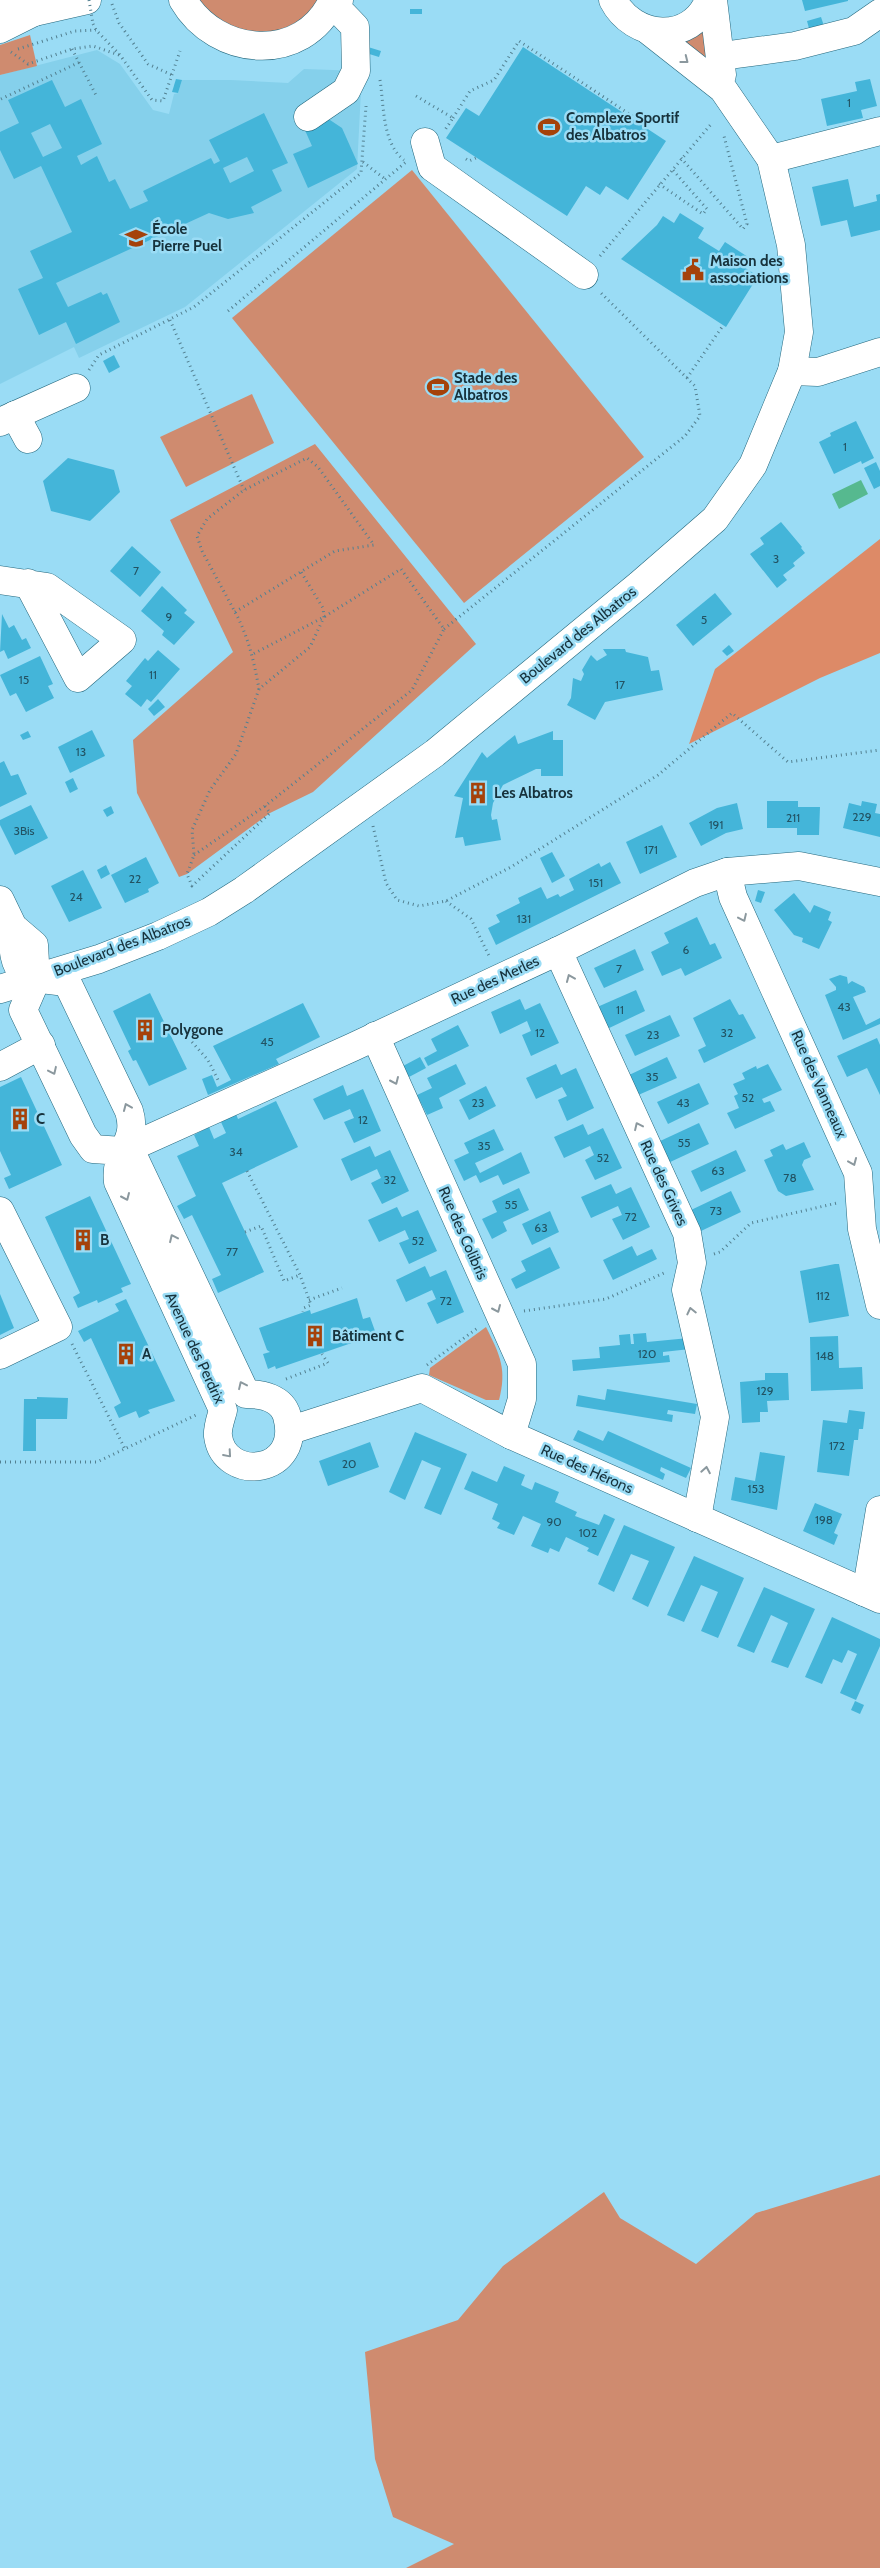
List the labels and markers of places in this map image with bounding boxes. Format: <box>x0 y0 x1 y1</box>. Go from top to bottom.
place label: Complexe Sportif des Albatros <box>566 109 679 144</box>
sports icon: Complexe Sportif des Albatros <box>536 114 562 140</box>
place label: École Pierre Puel <box>152 219 222 255</box>
school or university icon: École Pierre Puel <box>123 225 149 251</box>
place label: Maison des associations <box>710 252 788 287</box>
public building icon: Maison des associations <box>680 257 706 283</box>
place label: Stade des Albatros <box>454 369 517 404</box>
sports icon: Stade des Albatros <box>425 374 451 400</box>
building icon: Les Albatros <box>465 780 491 806</box>
place label: Les Albatros <box>494 784 573 802</box>
building icon: Polygone <box>132 1017 158 1043</box>
place label: Polygone <box>162 1021 223 1039</box>
building icon: C <box>7 1106 33 1132</box>
place label: C <box>36 1110 45 1128</box>
building icon: B <box>70 1227 96 1253</box>
place label: B <box>100 1231 109 1249</box>
building icon: Bâtiment C <box>302 1323 328 1349</box>
place label: Bâtiment C <box>332 1327 404 1345</box>
building icon: A <box>113 1341 139 1367</box>
place label: A <box>142 1345 152 1363</box>

